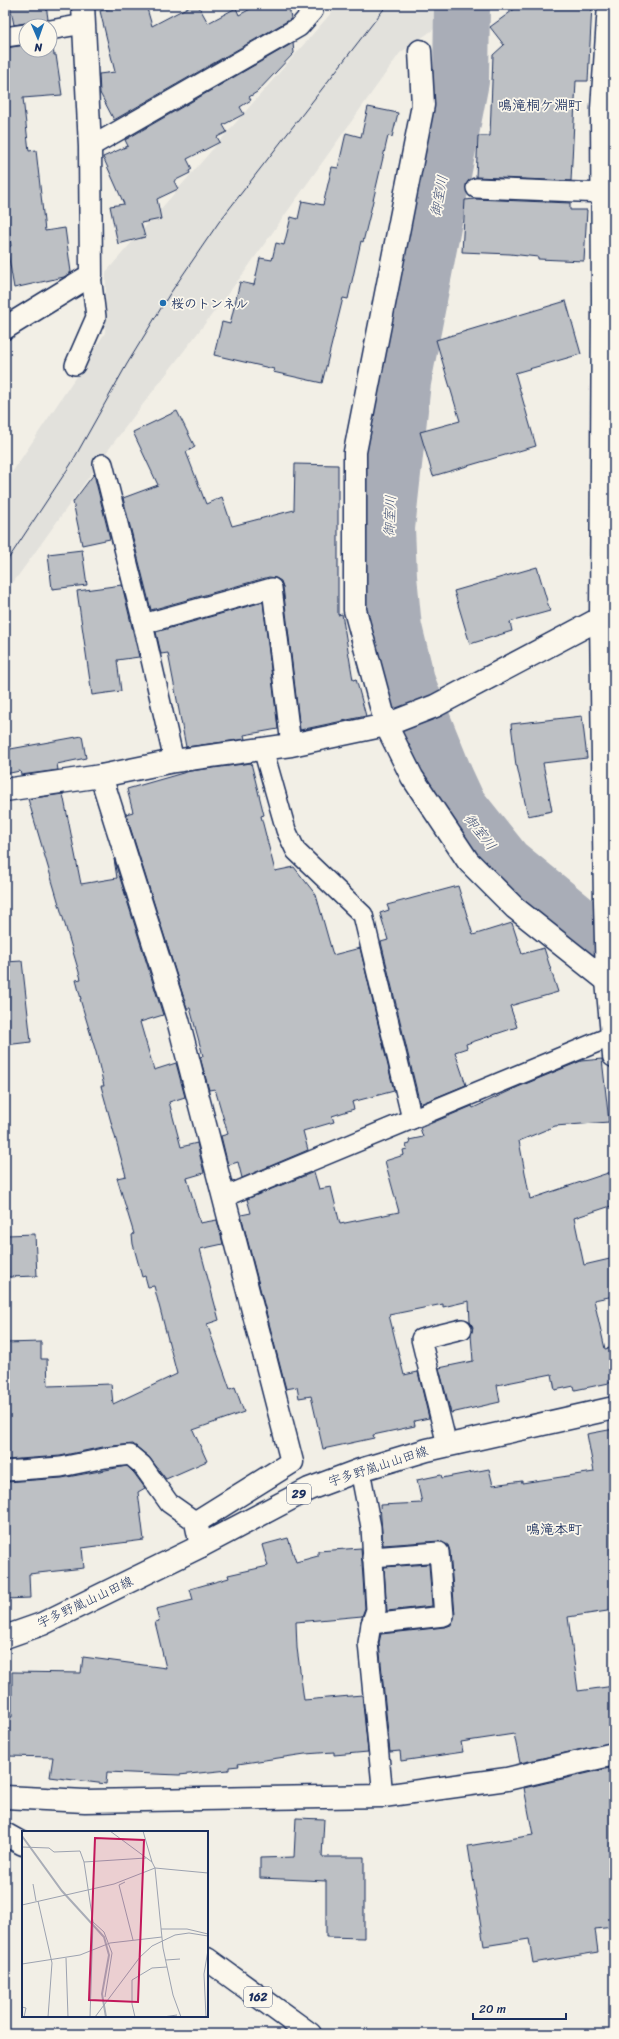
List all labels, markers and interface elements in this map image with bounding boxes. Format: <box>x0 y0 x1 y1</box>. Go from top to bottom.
north arrow <box>18 18 58 58</box>
text: N <box>34 38 43 57</box>
district label: 鳴滝桐ケ淵町 <box>498 93 582 118</box>
water label: 御室川 <box>423 173 455 219</box>
place label: 桜のトンネル <box>171 292 248 315</box>
marker: 桜のトンネル <box>158 298 168 308</box>
water label: 御室川 <box>376 494 404 538</box>
water label: 御室川 <box>457 808 503 856</box>
street label: 宇多野嵐山山田線 <box>325 1439 432 1493</box>
road number: 29 <box>287 1484 311 1504</box>
district label: 鳴滝本町 <box>526 1517 582 1542</box>
street label: 宇多野嵐山山田線 <box>33 1569 138 1634</box>
inset map <box>22 1831 208 2017</box>
road number: 162 <box>244 1987 272 2007</box>
scale bar <box>473 1995 566 2021</box>
text: 20 m <box>479 1998 506 2020</box>

